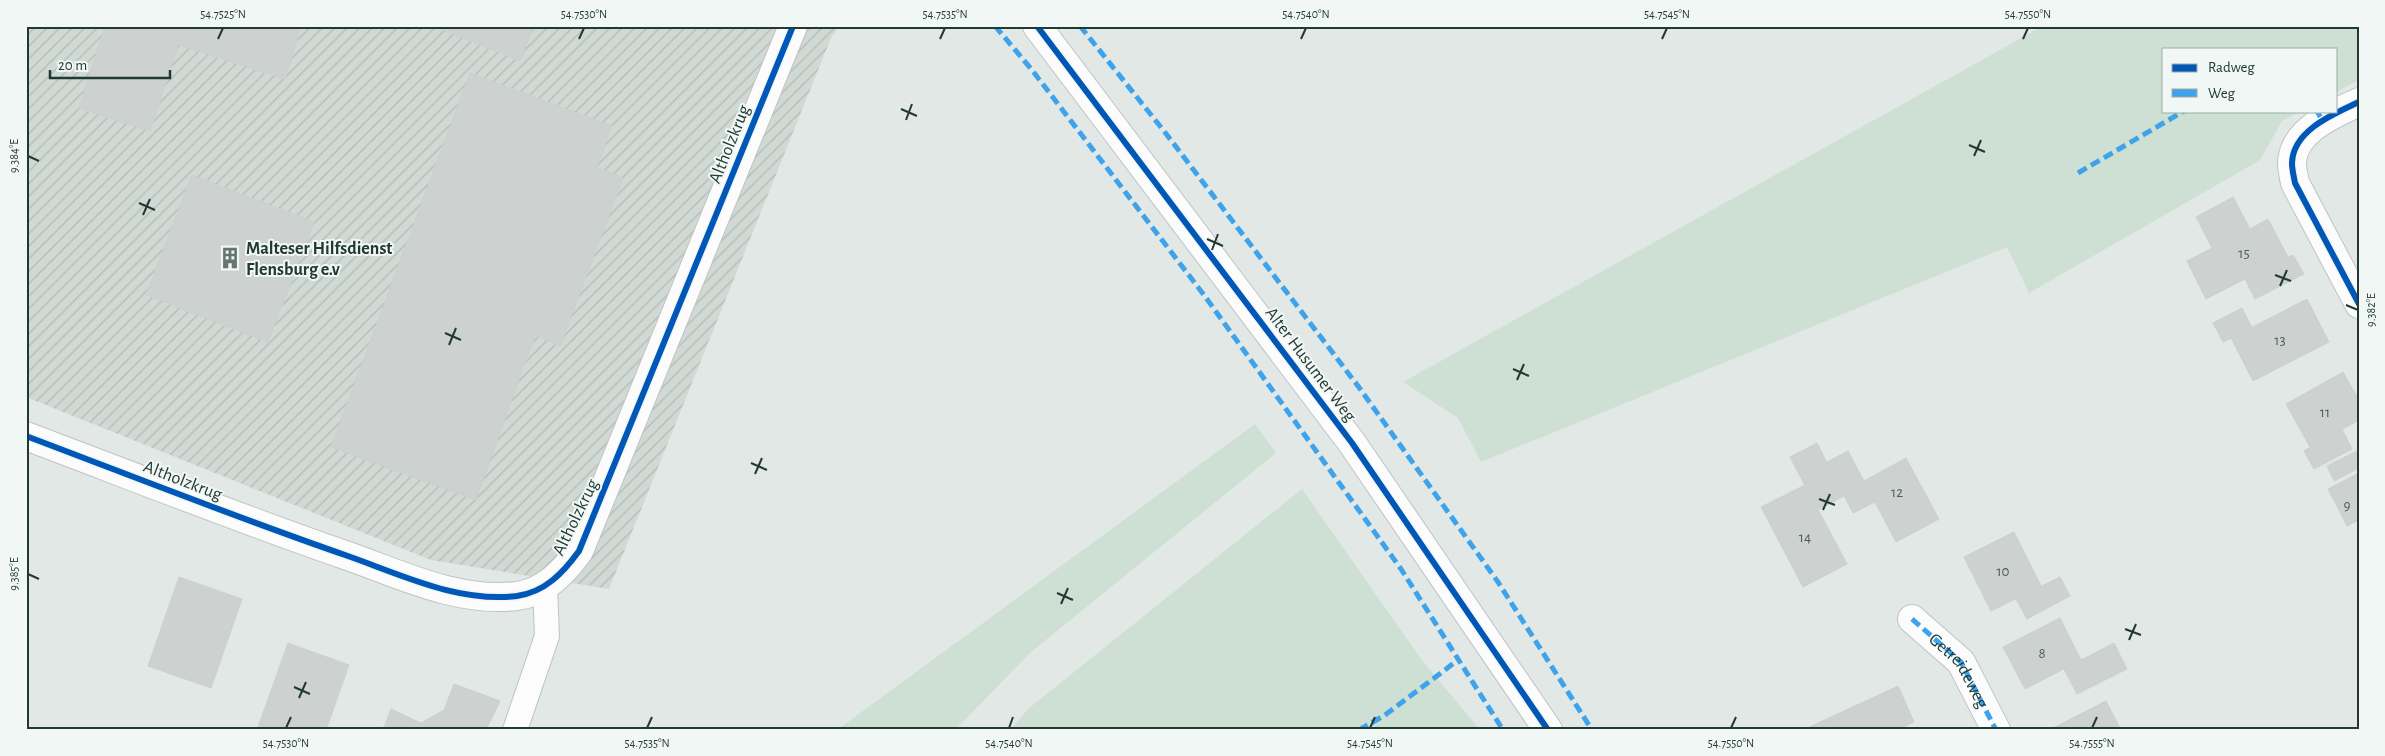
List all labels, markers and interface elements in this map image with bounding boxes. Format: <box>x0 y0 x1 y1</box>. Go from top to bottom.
text: 54.7525°N <box>200 8 246 20</box>
text: 54.7530°N <box>561 8 607 20</box>
text: 54.7535°N <box>922 8 968 20</box>
text: 54.7540°N <box>1282 8 1330 20</box>
text: 54.7545°N <box>1644 8 1690 20</box>
text: 54.7550°N <box>2005 8 2051 20</box>
scale bar <box>50 48 170 80</box>
legend <box>2162 48 2338 112</box>
text: 20 m <box>58 58 87 73</box>
text: Radweg <box>2208 60 2255 75</box>
text: Weg <box>2208 86 2236 101</box>
street label: Altholzkrug <box>706 102 754 186</box>
text: 9.384°E <box>8 139 20 173</box>
place label: Malteser Hilfsdienst Flensburg e.v <box>246 240 392 279</box>
building icon: Malteser Hilfsdienst Flensburg e.v <box>217 245 243 271</box>
house number: 15 <box>2238 246 2250 261</box>
text: 9.382°E <box>2365 293 2377 327</box>
street label: Alter Husumer Weg <box>1261 304 1359 425</box>
house number: 13 <box>2274 333 2286 348</box>
house number: 11 <box>2320 405 2330 420</box>
street label: Altholzkrug <box>141 458 225 504</box>
street label: Altholzkrug <box>550 476 602 559</box>
house number: 12 <box>1891 485 1903 500</box>
house number: 9 <box>2343 498 2351 513</box>
house number: 14 <box>1799 530 1811 545</box>
text: 9.385°E <box>8 557 20 591</box>
house number: 10 <box>1996 564 2010 579</box>
street label: Getreideweg <box>1925 630 1991 712</box>
house number: 8 <box>2038 646 2046 661</box>
text: 54.7530°N <box>263 737 309 749</box>
text: 54.7535°N <box>624 737 670 749</box>
text: 54.7540°N <box>985 737 1033 749</box>
text: 54.7545°N <box>1347 737 1393 749</box>
text: 54.7550°N <box>1708 737 1754 749</box>
text: 54.7555°N <box>2069 737 2115 749</box>

